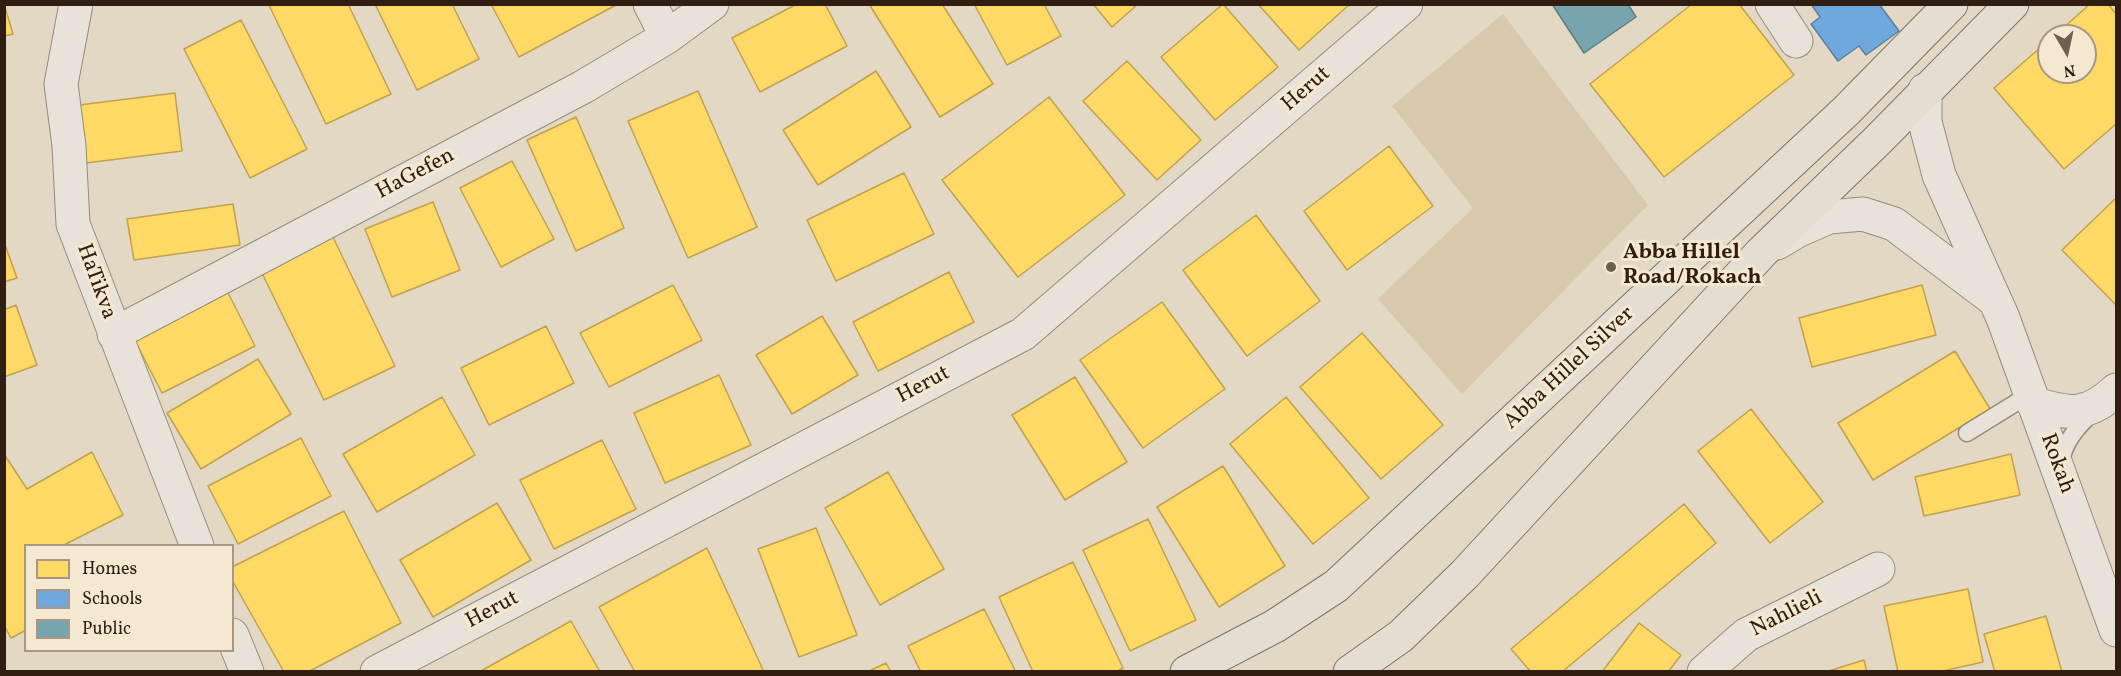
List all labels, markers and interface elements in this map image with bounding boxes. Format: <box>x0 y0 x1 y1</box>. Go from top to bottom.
north arrow <box>2037 24 2097 84</box>
text: N <box>2062 58 2077 82</box>
street label: Herut <box>1277 62 1337 118</box>
street label: HaGefen <box>372 143 460 207</box>
street label: HaTikva <box>69 241 121 323</box>
place label: Abba Hillel Road/Rokach <box>1623 241 1762 292</box>
marker: Abba Hillel Road/Rokach <box>1604 260 1618 274</box>
street label: Abba Hillel Silver <box>1499 302 1641 436</box>
street label: Herut <box>893 361 955 411</box>
street label: Rokah <box>2033 430 2079 498</box>
legend <box>24 544 234 652</box>
text: Homes <box>82 557 137 582</box>
street label: Herut <box>462 586 524 636</box>
street label: Nahlieli <box>1747 586 1827 644</box>
text: Schools <box>82 587 142 612</box>
text: Public <box>82 617 131 642</box>

